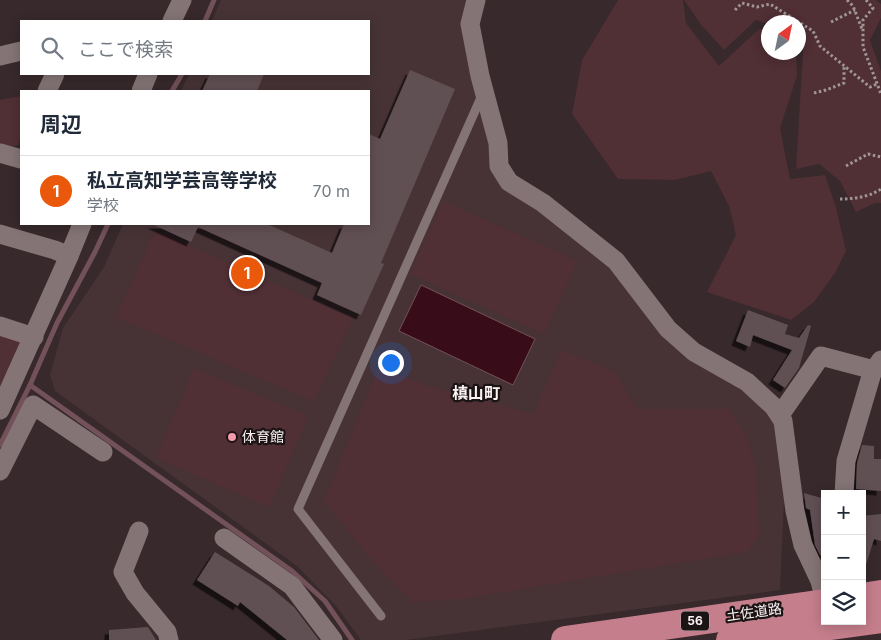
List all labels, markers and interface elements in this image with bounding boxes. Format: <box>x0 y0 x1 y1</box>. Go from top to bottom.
north arrow <box>761 15 806 60</box>
search box <box>20 20 370 75</box>
icon: search <box>38 34 66 62</box>
text: ここで検索 <box>78 38 173 61</box>
text: 周辺 <box>40 112 82 137</box>
text: 私立高知学芸高等学校 <box>87 169 277 192</box>
text: 1 <box>53 181 59 201</box>
text: 70 m <box>313 181 350 201</box>
text: 学校 <box>87 195 119 215</box>
pin: 1 <box>231 254 263 292</box>
your location <box>378 350 404 376</box>
district label: 槙山町 <box>452 383 500 403</box>
place label: 体育館 <box>242 428 284 445</box>
marker: 体育館 <box>226 431 238 443</box>
map controls <box>821 490 866 625</box>
button: + <box>821 490 866 535</box>
button: − <box>821 535 866 580</box>
button: layers <box>821 580 866 625</box>
street label: 土佐道路 <box>725 599 783 624</box>
road number: 56 <box>681 612 709 630</box>

